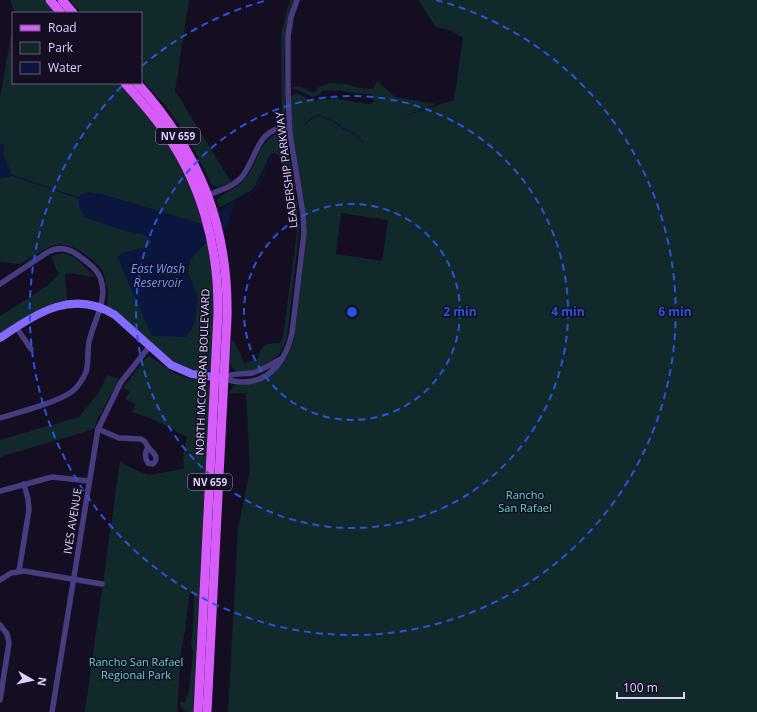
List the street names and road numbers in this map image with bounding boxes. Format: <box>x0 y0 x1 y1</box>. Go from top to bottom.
street label: LEADERSHIP PARKWAY <box>271 110 301 229</box>
road number: NV 659 <box>156 128 200 144</box>
street label: NORTH MCCARRAN BOULEVARD <box>192 288 212 456</box>
road number: NV 659 <box>188 474 232 490</box>
street label: IVES AVENUE <box>59 487 85 555</box>

